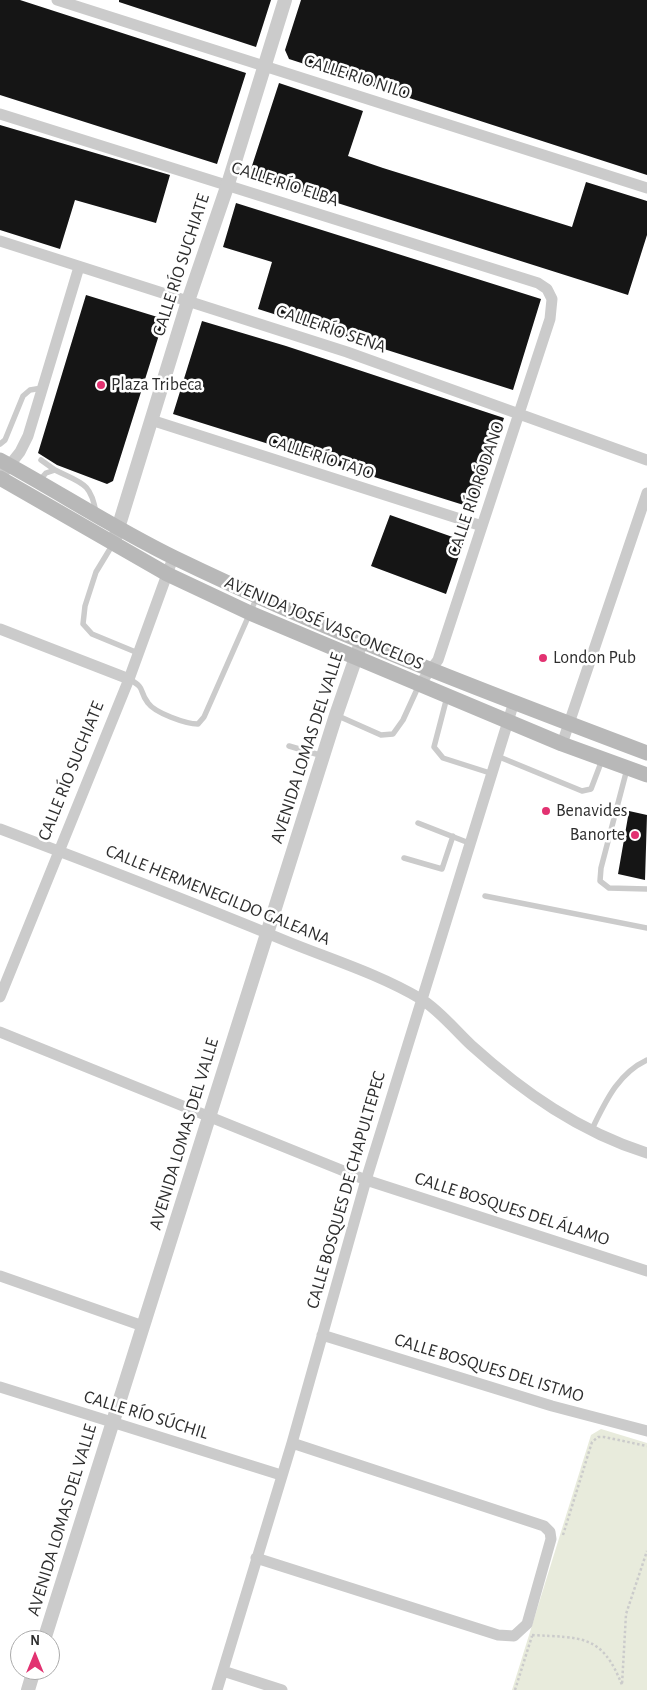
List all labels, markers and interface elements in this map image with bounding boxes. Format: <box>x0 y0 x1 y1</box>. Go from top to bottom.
street label: CALLE RIO NILO <box>301 50 413 104</box>
street label: CALLE RÍO ELBA <box>229 156 341 212</box>
street label: CALLE RÍO SUCHIATE <box>148 191 214 339</box>
street label: CALLE RÍO SENA <box>273 300 389 358</box>
place label: Plaza Tribeca <box>111 374 202 396</box>
marker: Plaza Tribeca <box>95 379 107 391</box>
street label: CALLE RÍO RÓDANO <box>443 418 509 560</box>
street label: CALLE RÍO TAJO <box>265 430 377 484</box>
street label: AVENIDA JOSÉ VASCONCELOS <box>221 571 427 675</box>
place label: London Pub <box>553 647 636 669</box>
street label: AVENIDA LOMAS DEL VALLE <box>266 650 348 846</box>
marker: London Pub <box>537 652 549 664</box>
street label: CALLE RÍO SUCHIATE <box>33 698 109 844</box>
place label: Benavides <box>556 800 627 822</box>
marker: Benavides <box>540 805 552 817</box>
place label: Banorte <box>570 824 625 846</box>
marker: Banorte <box>629 829 641 841</box>
street label: CALLE HERMENEGILDO GALEANA <box>102 840 334 950</box>
street label: AVENIDA LOMAS DEL VALLE <box>144 1035 224 1233</box>
street label: CALLE BOSQUES DE CHAPULTEPEC <box>302 1069 390 1311</box>
street label: CALLE BOSQUES DEL ÁLAMO <box>412 1167 612 1251</box>
street label: CALLE BOSQUES DEL ISTMO <box>392 1329 586 1407</box>
street label: CALLE RÍO SÚCHIL <box>81 1386 211 1444</box>
street label: AVENIDA LOMAS DEL VALLE <box>22 1421 102 1619</box>
north arrow <box>10 1630 60 1680</box>
text: N <box>30 1634 40 1648</box>

